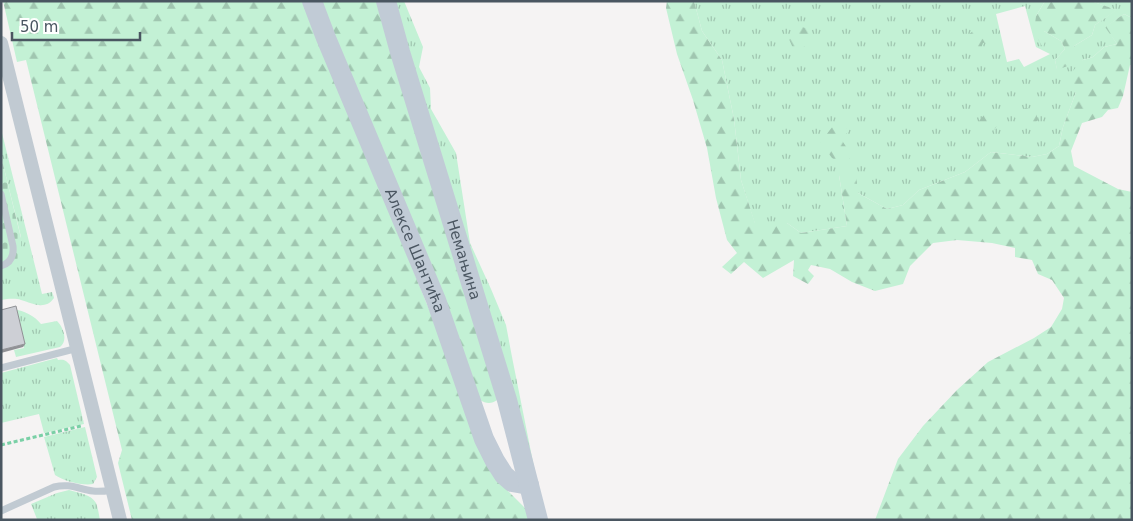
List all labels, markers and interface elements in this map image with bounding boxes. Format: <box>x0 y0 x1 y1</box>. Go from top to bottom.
scale bar <box>12 10 140 42</box>
text: 50 m <box>20 18 58 36</box>
street label: Алексе Шантића <box>381 186 449 315</box>
street label: Немањина <box>443 217 485 302</box>

